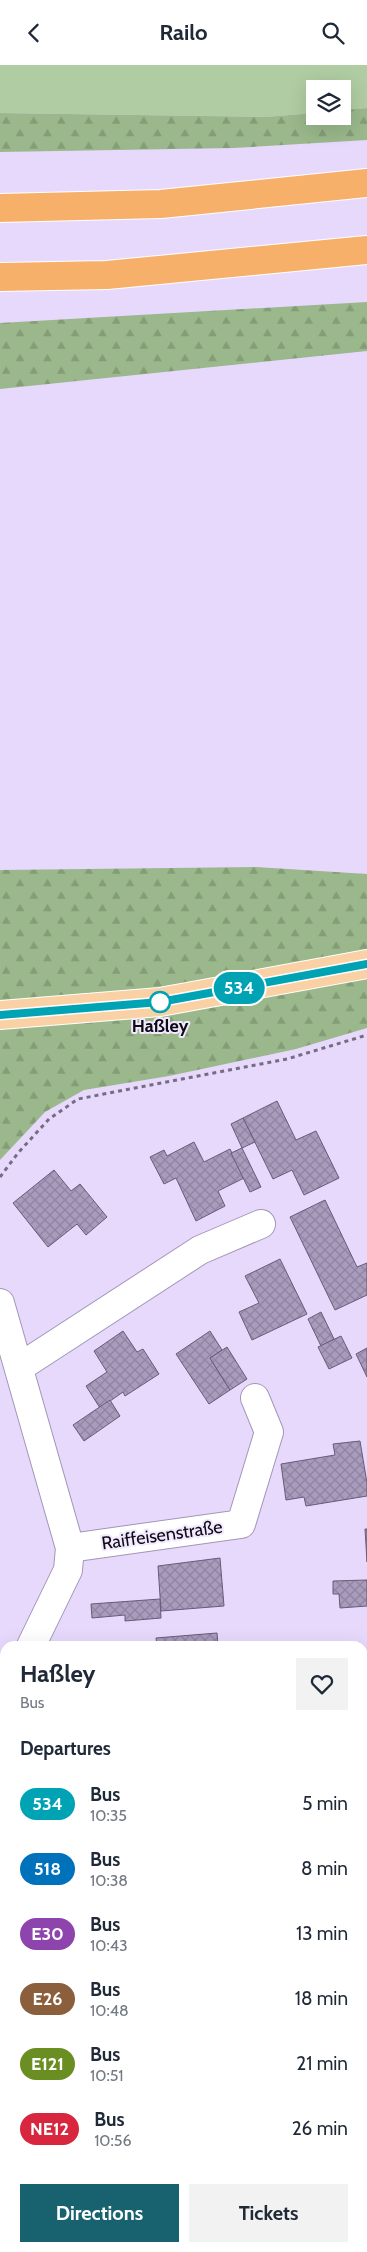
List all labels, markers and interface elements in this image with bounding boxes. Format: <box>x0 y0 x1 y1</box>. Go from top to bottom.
icon: back <box>20 19 48 47</box>
text: Railo <box>159 19 208 46</box>
icon: search <box>319 19 347 47</box>
map controls <box>306 80 351 125</box>
button: layers <box>306 80 351 125</box>
line badge: 534 <box>210 972 268 1004</box>
text: 534 <box>224 977 254 999</box>
marker: Haßley <box>149 991 171 1013</box>
place label: Haßley <box>132 1015 189 1037</box>
street label: Raiffeisenstraße <box>100 1516 224 1554</box>
button: heart <box>296 1658 348 1710</box>
text: Haßley <box>20 1659 95 1688</box>
text: Bus <box>20 1693 44 1712</box>
text: Departures <box>20 1737 111 1760</box>
text: Bus <box>90 1783 120 1806</box>
text: 5 min <box>302 1792 348 1815</box>
text: 534 <box>32 1793 63 1815</box>
text: 10:35 <box>90 1806 127 1825</box>
text: Bus <box>90 1848 120 1871</box>
text: 8 min <box>301 1857 348 1880</box>
text: 518 <box>34 1858 61 1880</box>
text: 10:38 <box>90 1871 128 1890</box>
text: Bus <box>90 1913 120 1936</box>
text: 13 min <box>296 1922 348 1945</box>
text: E30 <box>31 1923 64 1945</box>
text: 10:43 <box>90 1936 128 1955</box>
text: Bus <box>90 1978 120 2001</box>
text: 18 min <box>295 1987 348 2010</box>
text: E26 <box>33 1988 62 2010</box>
text: 10:48 <box>90 2001 129 2020</box>
text: Bus <box>90 2043 120 2066</box>
text: 21 min <box>296 2052 348 2075</box>
text: E121 <box>31 2053 64 2075</box>
text: 10:51 <box>90 2066 124 2085</box>
text: Bus <box>94 2108 124 2131</box>
text: 26 min <box>292 2117 348 2140</box>
text: NE12 <box>30 2118 69 2140</box>
text: 10:56 <box>94 2131 132 2150</box>
button: Directions <box>20 2184 179 2242</box>
button: Tickets <box>189 2184 348 2242</box>

